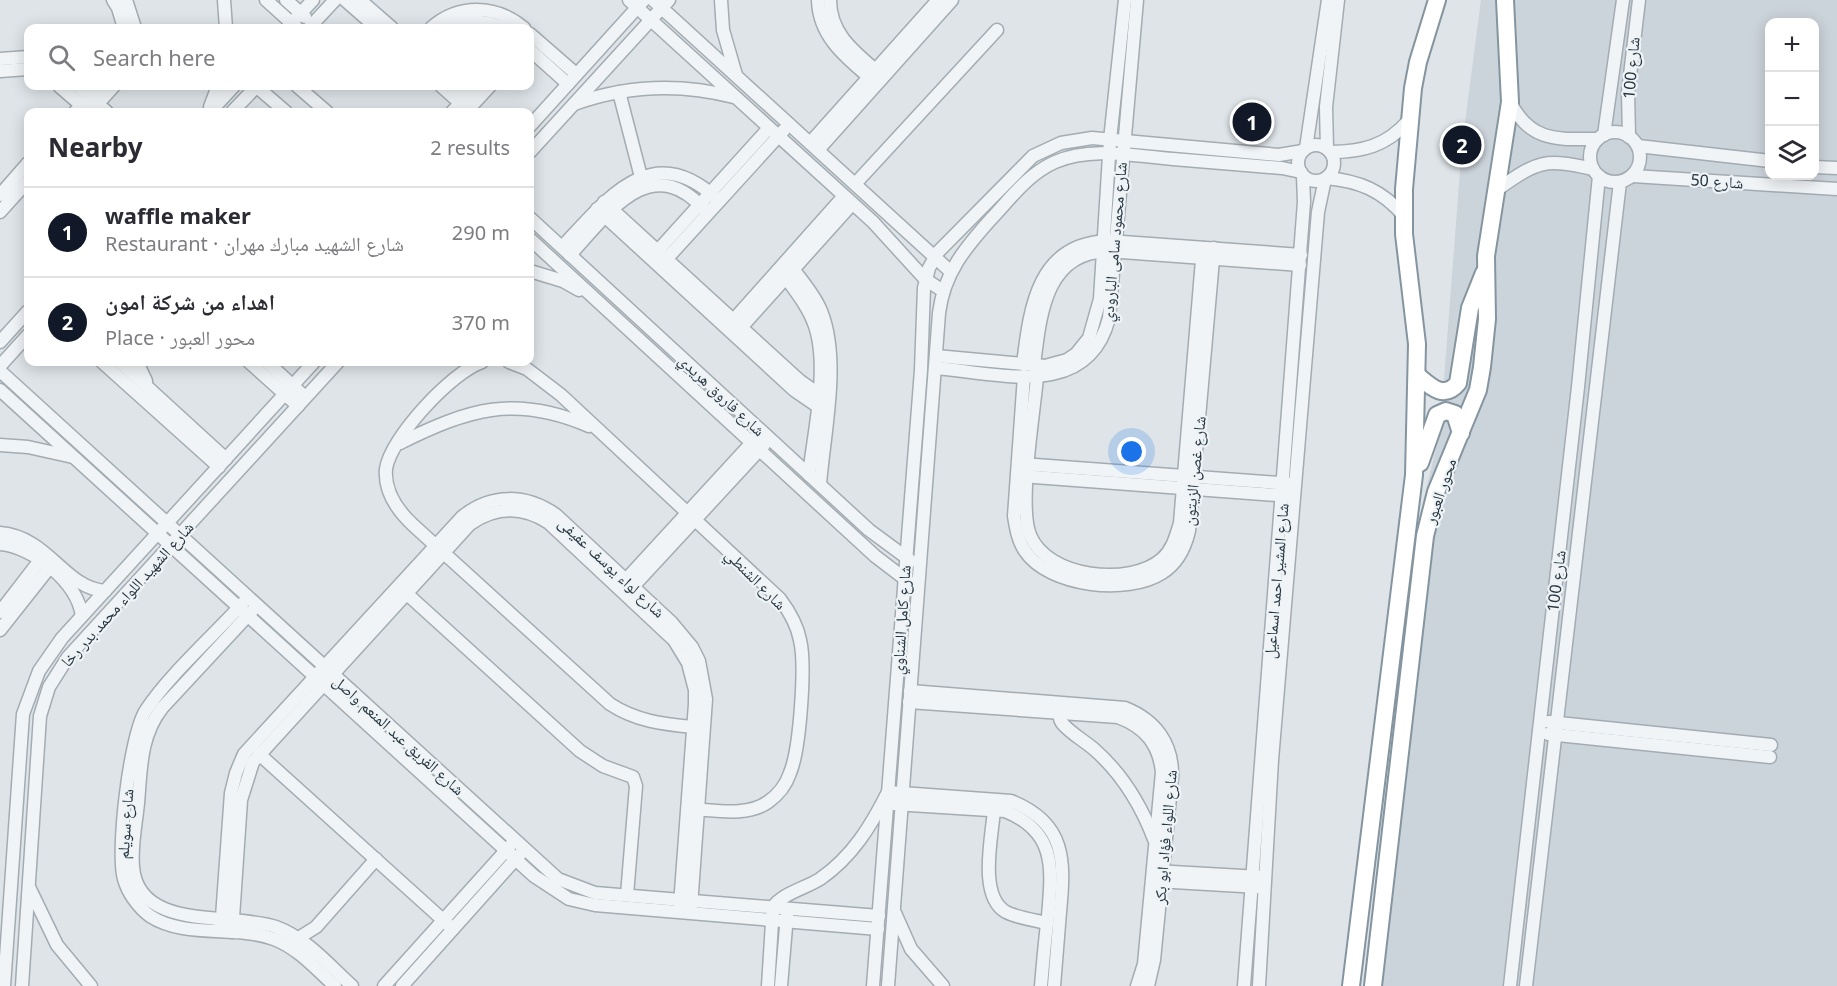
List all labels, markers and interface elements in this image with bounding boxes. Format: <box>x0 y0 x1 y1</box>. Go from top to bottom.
map controls <box>1765 18 1819 180</box>
button: + <box>1765 18 1819 72</box>
search box <box>24 24 534 90</box>
street label: شارع 100 <box>1617 36 1645 100</box>
icon: search <box>45 41 78 74</box>
text: Search here <box>93 42 215 72</box>
button: − <box>1765 72 1819 126</box>
pin: 1 <box>1232 100 1272 144</box>
pin: 2 <box>1442 122 1482 168</box>
button: layers <box>1765 126 1819 180</box>
text: Nearby <box>48 129 143 165</box>
text: 2 results <box>430 134 510 161</box>
street label: شارع محمود سامى البارودي <box>1096 161 1134 323</box>
street label: شارع 50 <box>1690 168 1744 194</box>
text: waffle maker <box>105 200 251 230</box>
text: 1 <box>62 219 73 246</box>
text: 290 m <box>452 219 510 246</box>
text: Restaurant · شارع الشهيد مبارك مهران <box>105 230 404 257</box>
text: اهداء من شركة امون <box>105 286 275 316</box>
text: 2 <box>62 309 73 336</box>
text: 370 m <box>452 309 510 336</box>
text: Place · محور العبور <box>105 324 255 351</box>
street label: شارع فاروق هريدي <box>672 349 770 442</box>
street label: شارع غصن الزيتون <box>1177 415 1211 527</box>
your location <box>1117 437 1146 466</box>
street label: محور العبور <box>1418 455 1461 528</box>
street label: شارع المشير احمد اسماعيل <box>1258 502 1294 660</box>
street label: شارع لواء يوسف عفيفى <box>554 512 670 622</box>
street label: شارع الشهيد اللواء محمد بدر رخا <box>56 517 198 671</box>
street label: شارع الشنطي <box>719 544 791 616</box>
street label: شارع 100 <box>1541 549 1571 613</box>
street label: شارع كامل الشناوي <box>886 564 918 676</box>
street label: شارع الفريق عبد المنعم واصل <box>329 670 469 800</box>
street label: شارع اللواء فؤاد ابو بكر <box>1148 769 1182 906</box>
street label: شارع سويلم <box>112 788 138 860</box>

